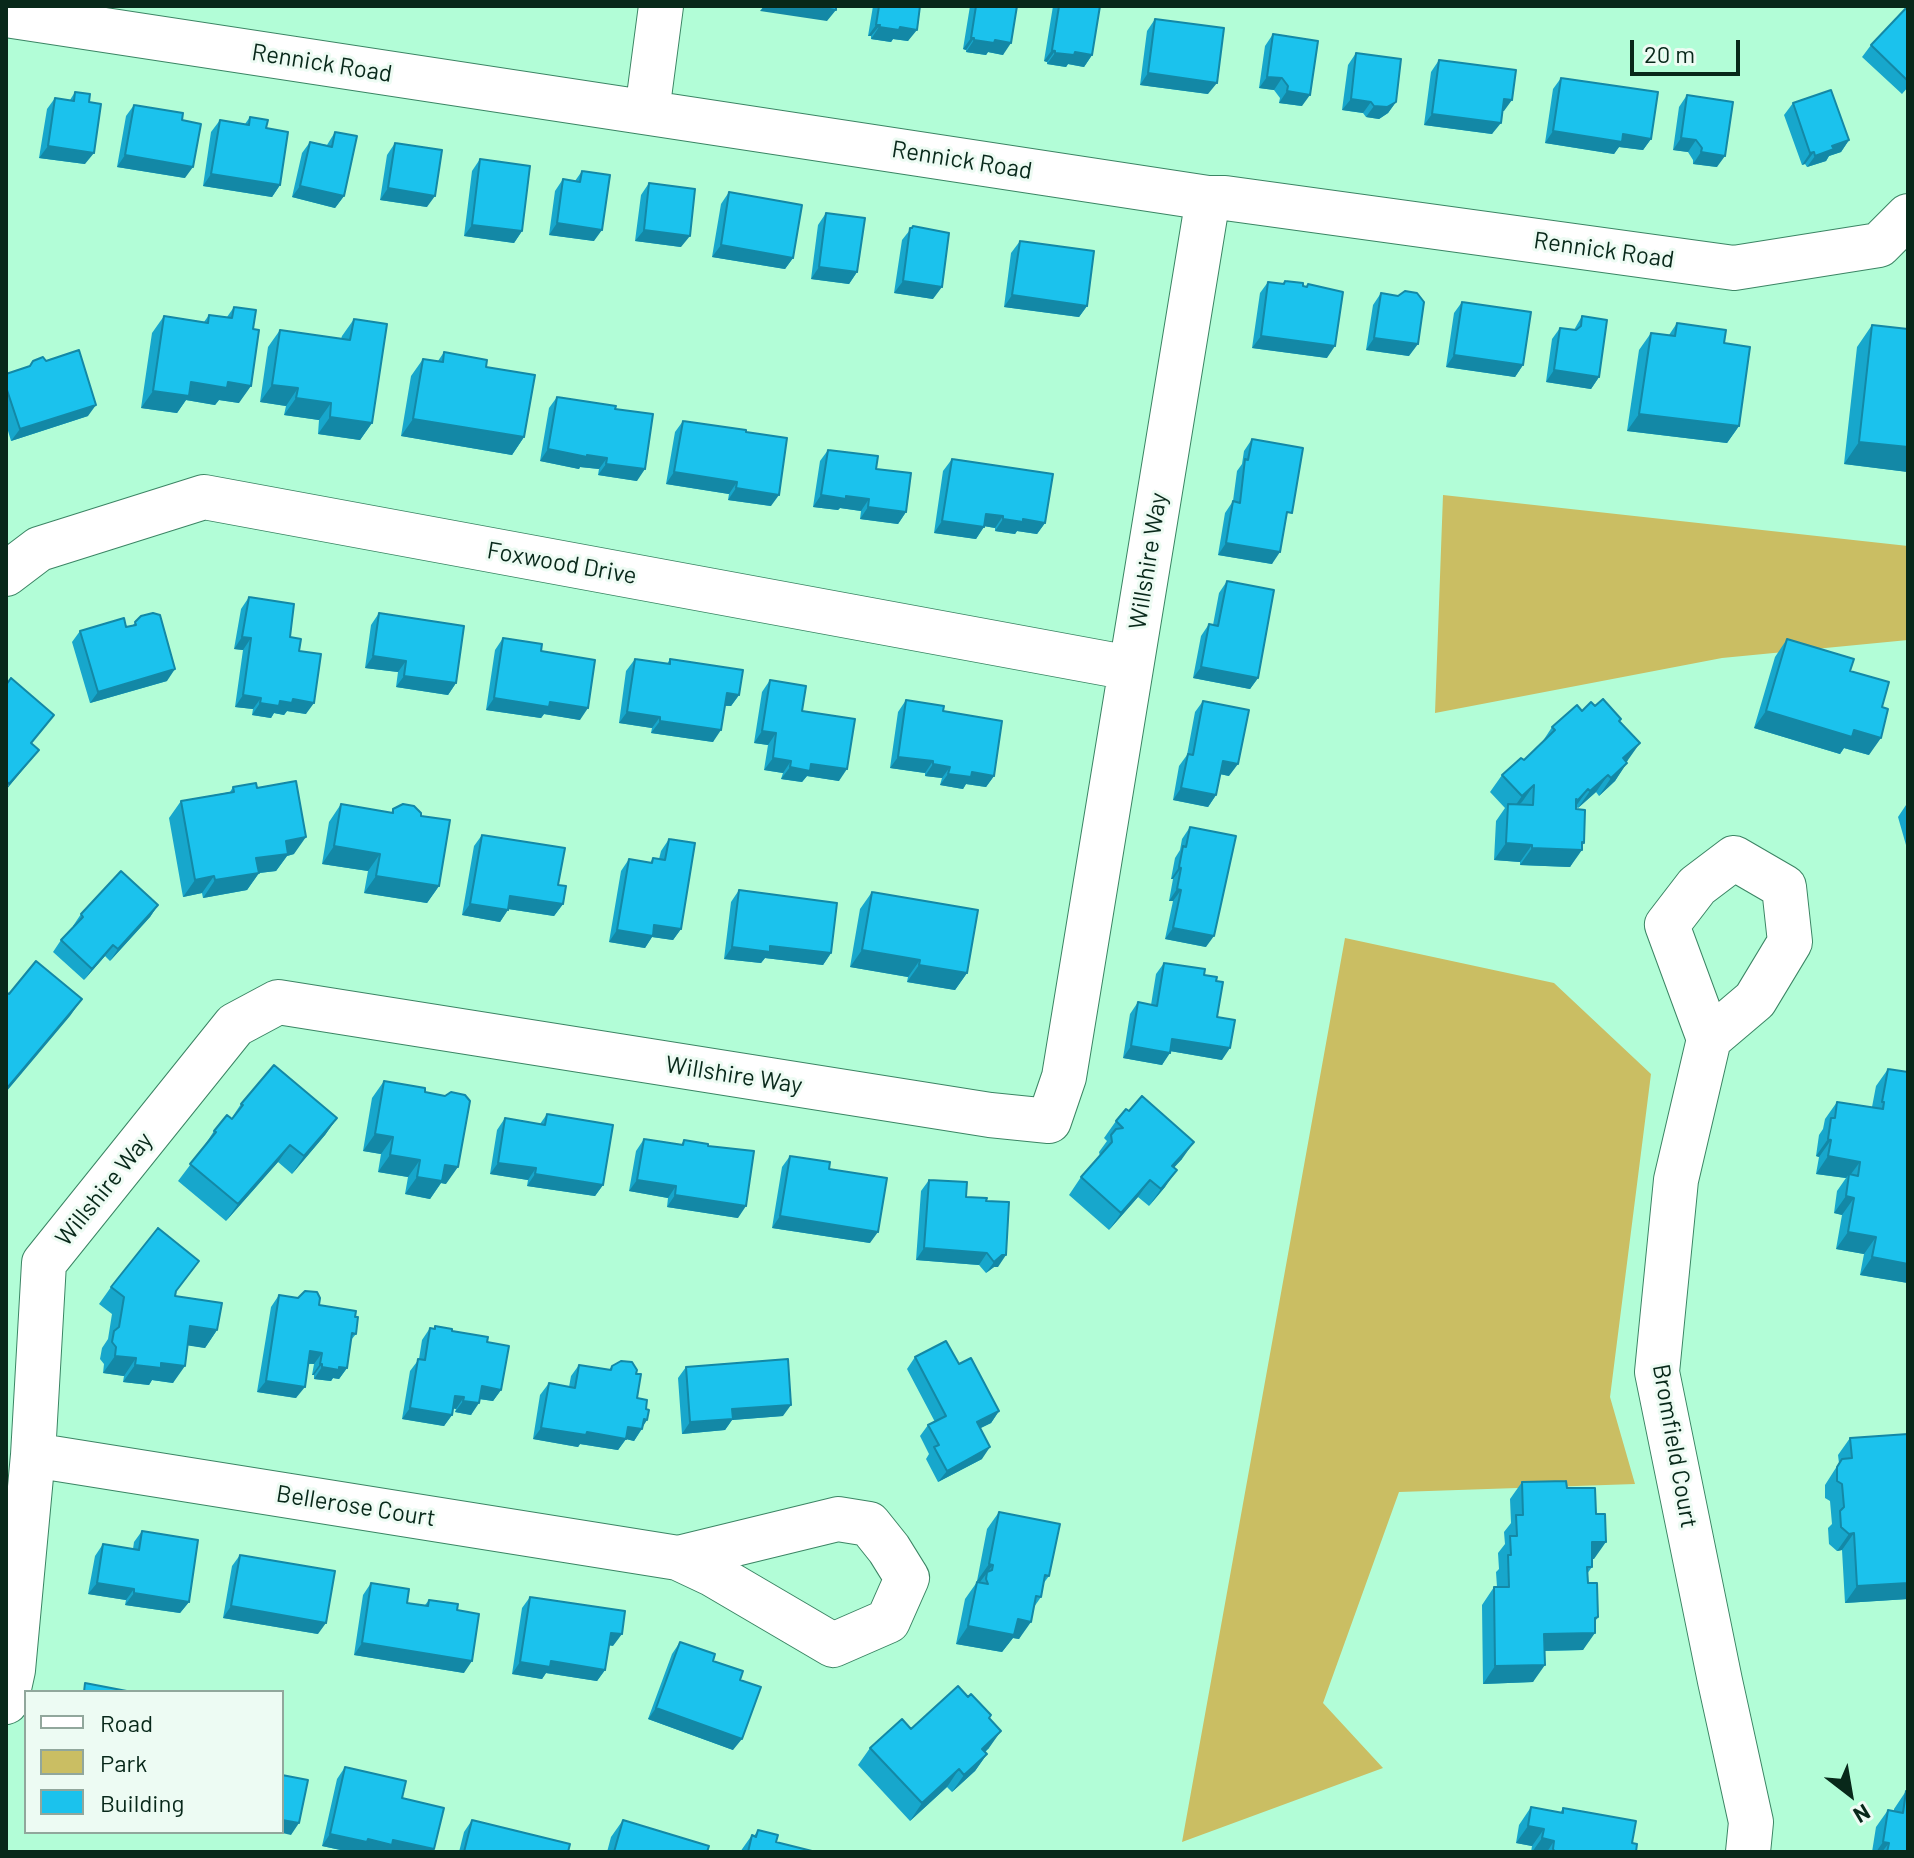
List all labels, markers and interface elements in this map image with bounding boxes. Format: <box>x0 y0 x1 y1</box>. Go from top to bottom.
scale bar <box>1634 24 1744 74</box>
street label: Rennick Road <box>250 38 394 88</box>
text: 20 m <box>1644 39 1695 68</box>
street label: Rennick Road <box>890 135 1034 185</box>
street label: Rennick Road <box>1532 226 1676 274</box>
street label: Willshire Way <box>1123 491 1173 631</box>
street label: Foxwood Drive <box>485 536 639 590</box>
street label: Willshire Way <box>664 1050 804 1100</box>
street label: Willshire Way <box>49 1126 159 1252</box>
street label: Bromfield Court <box>1646 1362 1704 1530</box>
street label: Bellerose Court <box>274 1479 438 1533</box>
legend <box>24 1690 284 1834</box>
text: Road <box>100 1708 153 1737</box>
text: Park <box>100 1748 147 1777</box>
north arrow <box>1810 1754 1890 1834</box>
text: Building <box>100 1788 184 1817</box>
text: N <box>1849 1800 1875 1829</box>

